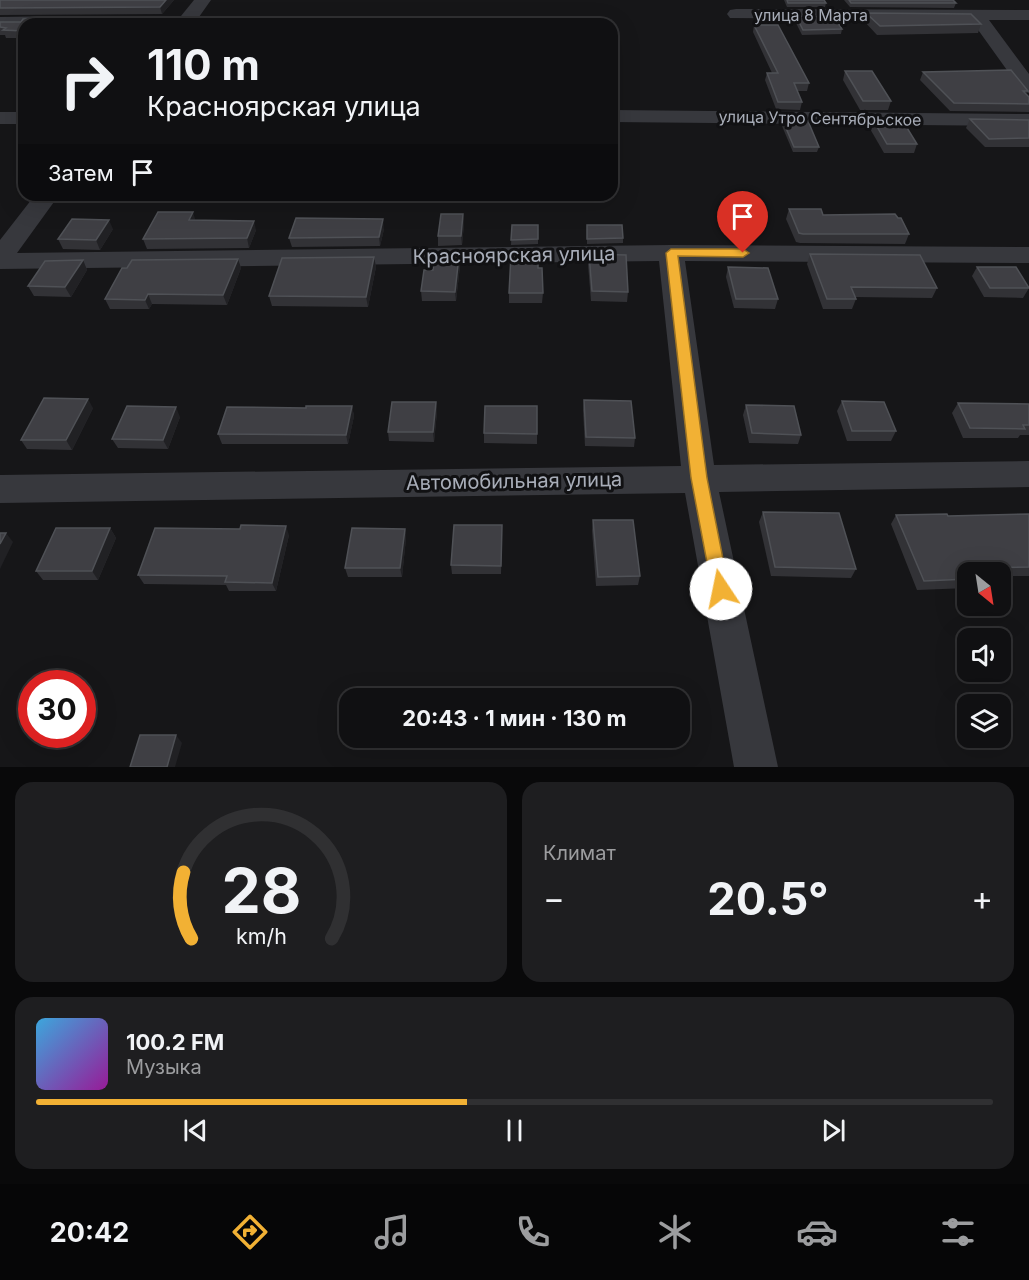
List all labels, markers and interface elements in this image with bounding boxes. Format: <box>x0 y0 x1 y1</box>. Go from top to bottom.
street label: улица 8 Марта <box>754 5 868 25</box>
text: 110 m <box>147 39 260 90</box>
icon: right <box>48 42 126 120</box>
text: Красноярская улица <box>147 90 421 123</box>
street label: улица Утро Сентябрьское <box>718 106 922 130</box>
icon: arrive <box>126 156 159 189</box>
text: Затем <box>48 160 114 186</box>
pin <box>717 191 768 253</box>
icon: arrive <box>726 200 759 233</box>
street label: Красноярская улица <box>412 241 616 269</box>
street label: Автомобильная улица <box>406 467 622 495</box>
position arrow <box>689 557 753 621</box>
north arrow <box>957 562 1011 616</box>
map controls <box>957 562 1011 748</box>
button: sound <box>957 628 1011 682</box>
speed limit sign: 30 <box>18 670 96 748</box>
button: layers <box>957 694 1011 748</box>
text: 20:43 · 1 мин · 130 m <box>402 705 627 731</box>
text: Климат <box>543 841 616 865</box>
text: 28 <box>221 853 301 928</box>
text: 20.5° <box>707 871 829 926</box>
text: − <box>543 878 565 918</box>
text: + <box>971 878 993 918</box>
text: km/h <box>236 923 286 949</box>
text: 100.2 FM <box>126 1029 224 1055</box>
text: Музыка <box>126 1055 202 1079</box>
icon: previous <box>179 1114 212 1147</box>
icon: pause <box>498 1114 531 1147</box>
icon: next <box>817 1114 850 1147</box>
icon: directions <box>229 1211 271 1253</box>
icon: music <box>371 1211 413 1253</box>
icon: phone <box>512 1211 554 1253</box>
icon: climate <box>654 1211 696 1253</box>
icon: car <box>796 1211 838 1253</box>
icon: filters <box>937 1211 979 1253</box>
text: 20:42 <box>50 1216 129 1249</box>

